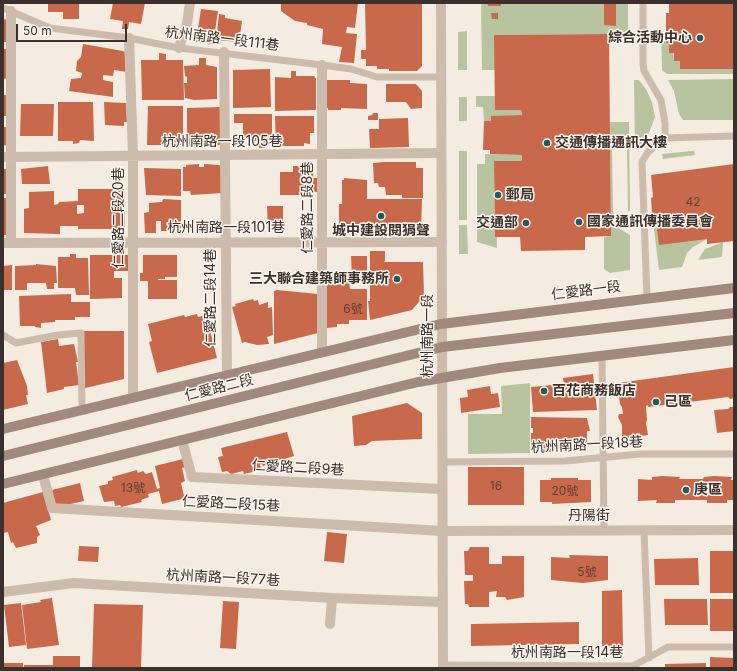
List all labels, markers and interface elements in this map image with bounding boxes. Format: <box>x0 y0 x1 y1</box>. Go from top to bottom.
scale bar <box>18 16 129 42</box>
text: 50 m <box>23 23 52 38</box>
street label: 杭州南路一段111巷 <box>164 24 280 54</box>
place label: 綜合活動中心 <box>608 30 692 46</box>
marker: 綜合活動中心 <box>695 33 705 43</box>
street label: 杭州南路一段105巷 <box>161 134 283 150</box>
place label: 交通傳播通訊大樓 <box>555 135 667 151</box>
marker: 交通傳播通訊大樓 <box>542 138 552 148</box>
street label: 仁愛路二段8巷 <box>300 162 316 254</box>
street label: 仁愛路二段20巷 <box>111 167 127 269</box>
place label: 郵局 <box>506 187 534 203</box>
marker: 郵局 <box>493 190 503 200</box>
house number: 42 <box>685 195 701 209</box>
marker: 城中建設閱狷聲 <box>376 211 386 221</box>
place label: 國家通訊傳播委員會 <box>587 214 713 230</box>
place label: 交通部 <box>476 215 518 231</box>
marker: 國家通訊傳播委員會 <box>574 217 584 227</box>
marker: 交通部 <box>521 218 531 228</box>
street label: 杭州南路一段101巷 <box>167 220 285 236</box>
place label: 城中建設閱狷聲 <box>332 223 430 239</box>
street label: 仁愛路二段14巷 <box>203 249 219 347</box>
place label: 三大聯合建築師事務所 <box>249 271 389 287</box>
marker: 三大聯合建築師事務所 <box>392 274 402 284</box>
street label: 仁愛路一段 <box>550 278 622 304</box>
street label: 杭州南路一段 <box>420 294 436 378</box>
house number: 6號 <box>343 302 363 316</box>
street label: 仁愛路二段 <box>183 371 255 405</box>
place label: 百花商務飯店 <box>552 383 636 399</box>
marker: 百花商務飯店 <box>539 386 549 396</box>
place label: 己區 <box>664 394 692 410</box>
marker: 己區 <box>651 397 661 407</box>
street label: 杭州南路一段18巷 <box>530 434 644 456</box>
street label: 仁愛路二段9巷 <box>251 457 345 479</box>
house number: 16 <box>490 479 502 493</box>
house number: 13號 <box>121 481 145 495</box>
place label: 庚區 <box>694 482 722 498</box>
house number: 20號 <box>552 484 578 498</box>
marker: 庚區 <box>681 485 691 495</box>
street label: 仁愛路二段15巷 <box>182 493 280 515</box>
street label: 丹陽街 <box>568 508 610 524</box>
house number: 5號 <box>577 565 597 579</box>
street label: 杭州南路一段77巷 <box>166 567 280 589</box>
street label: 杭州南路一段14巷 <box>511 645 623 661</box>

